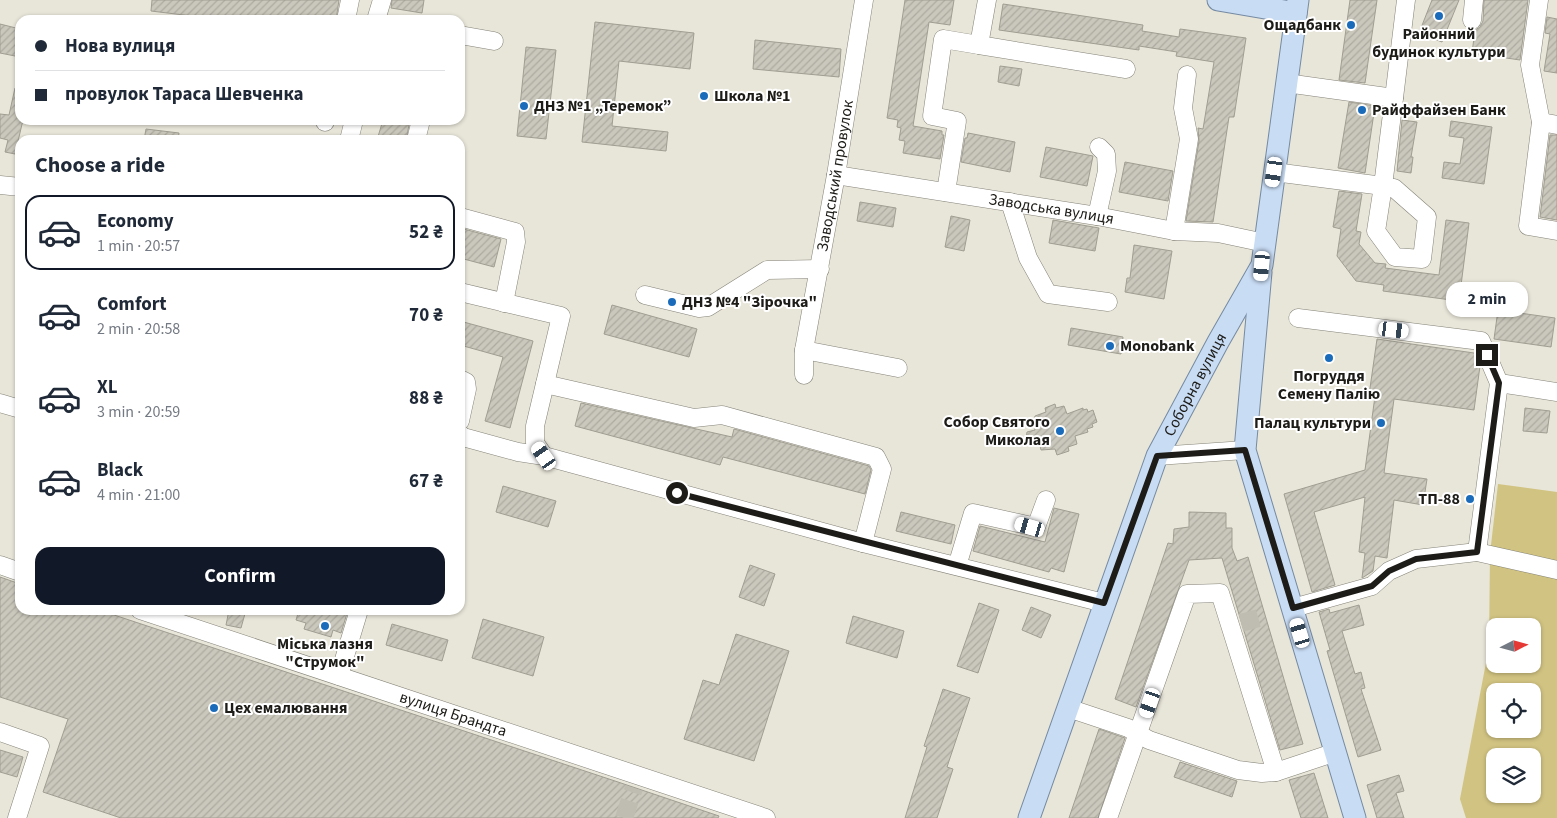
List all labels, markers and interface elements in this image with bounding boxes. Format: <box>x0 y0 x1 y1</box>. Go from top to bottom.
marker: Районний будинок культури <box>1433 10 1445 22</box>
place label: Ощадбанк <box>1264 14 1341 36</box>
marker: Ощадбанк <box>1345 19 1357 31</box>
place label: Районний будинок культури <box>1372 23 1506 63</box>
text: Нова вулиця <box>65 33 175 60</box>
text: провулок Тараса Шевченка <box>65 81 304 108</box>
place label: Школа №1 <box>714 85 791 107</box>
marker: Школа №1 <box>698 90 710 102</box>
place label: ДНЗ №1 „Теремок” <box>534 95 671 117</box>
street label: Заводський провулок <box>811 98 859 253</box>
place label: Райффайзен Банк <box>1372 99 1506 121</box>
marker: ДНЗ №1 „Теремок” <box>518 100 530 112</box>
marker: Райффайзен Банк <box>1356 104 1368 116</box>
text: Choose a ride <box>35 149 165 181</box>
car <box>1264 156 1283 188</box>
street label: Заводська вулиця <box>987 188 1116 230</box>
text: Economy <box>97 208 174 235</box>
icon: car <box>37 210 82 255</box>
text: 52 ₴ <box>409 219 443 246</box>
text: 1 min · 20:57 <box>97 235 180 257</box>
car <box>1253 250 1270 282</box>
callout: 2 min <box>1446 282 1528 318</box>
text: 2 min <box>1468 288 1506 310</box>
text: Comfort <box>97 291 167 318</box>
place label: ДНЗ №4 "Зірочка" <box>682 291 817 313</box>
icon: car <box>37 293 82 338</box>
marker: ДНЗ №4 "Зірочка" <box>666 296 678 308</box>
text: 70 ₴ <box>409 302 443 329</box>
text: 2 min · 20:58 <box>97 318 180 340</box>
car <box>1378 321 1409 339</box>
street label: Соборна вулиця <box>1159 329 1232 440</box>
place label: Monobank <box>1120 335 1195 357</box>
marker: Monobank <box>1104 340 1116 352</box>
route end <box>1476 344 1498 366</box>
marker: Погруддя Семену Палію <box>1323 352 1335 364</box>
place label: Погруддя Семену Палію <box>1278 365 1380 405</box>
text: XL <box>97 374 118 401</box>
icon: car <box>37 376 82 421</box>
text: 88 ₴ <box>409 385 443 412</box>
text: 3 min · 20:59 <box>97 401 180 423</box>
place label: Собор Святого Миколая <box>944 411 1050 451</box>
place label: Палац культури <box>1254 412 1371 434</box>
marker: Палац культури <box>1375 417 1387 429</box>
marker: Собор Святого Миколая <box>1054 425 1066 437</box>
car <box>529 439 558 473</box>
text: Black <box>97 457 143 484</box>
icon: car <box>37 459 82 504</box>
text: 67 ₴ <box>409 468 443 495</box>
route start <box>666 482 688 504</box>
text: 4 min · 21:00 <box>97 484 180 506</box>
place label: ТП-88 <box>1418 488 1460 510</box>
marker: ТП-88 <box>1464 493 1476 505</box>
car <box>1013 516 1046 538</box>
button: Confirm <box>35 547 445 605</box>
car <box>1288 616 1311 650</box>
north arrow <box>1486 618 1541 672</box>
map controls <box>1486 618 1541 803</box>
marker: Міська лазня "Струмок" <box>319 620 331 632</box>
place label: Міська лазня "Струмок" <box>277 633 373 673</box>
button: locate <box>1486 683 1541 738</box>
street label: вулиця Брандта <box>397 686 510 742</box>
car <box>1138 686 1161 720</box>
place label: Цех емалювання <box>224 697 348 719</box>
marker: Цех емалювання <box>208 702 220 714</box>
button: layers <box>1486 748 1541 803</box>

